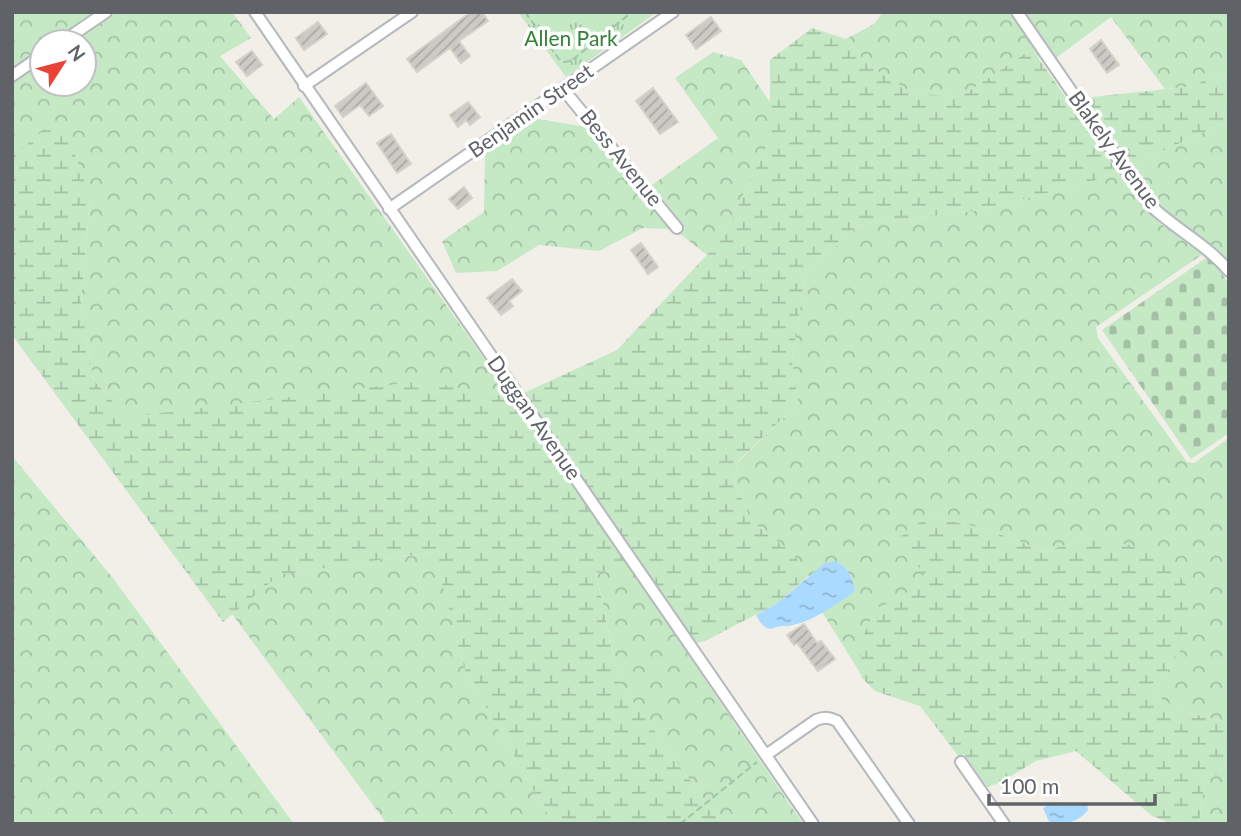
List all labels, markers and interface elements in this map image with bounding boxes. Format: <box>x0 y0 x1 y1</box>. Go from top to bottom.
park label: Allen Park <box>524 25 618 50</box>
north arrow <box>28 28 98 98</box>
text: N <box>64 40 91 65</box>
street label: Benjamin Street <box>463 57 598 162</box>
street label: Blakely Avenue <box>1064 85 1166 213</box>
street label: Bess Avenue <box>576 104 669 210</box>
street label: Duggan Avenue <box>483 350 587 484</box>
scale bar <box>989 762 1155 806</box>
text: 100 m <box>1000 773 1059 798</box>

